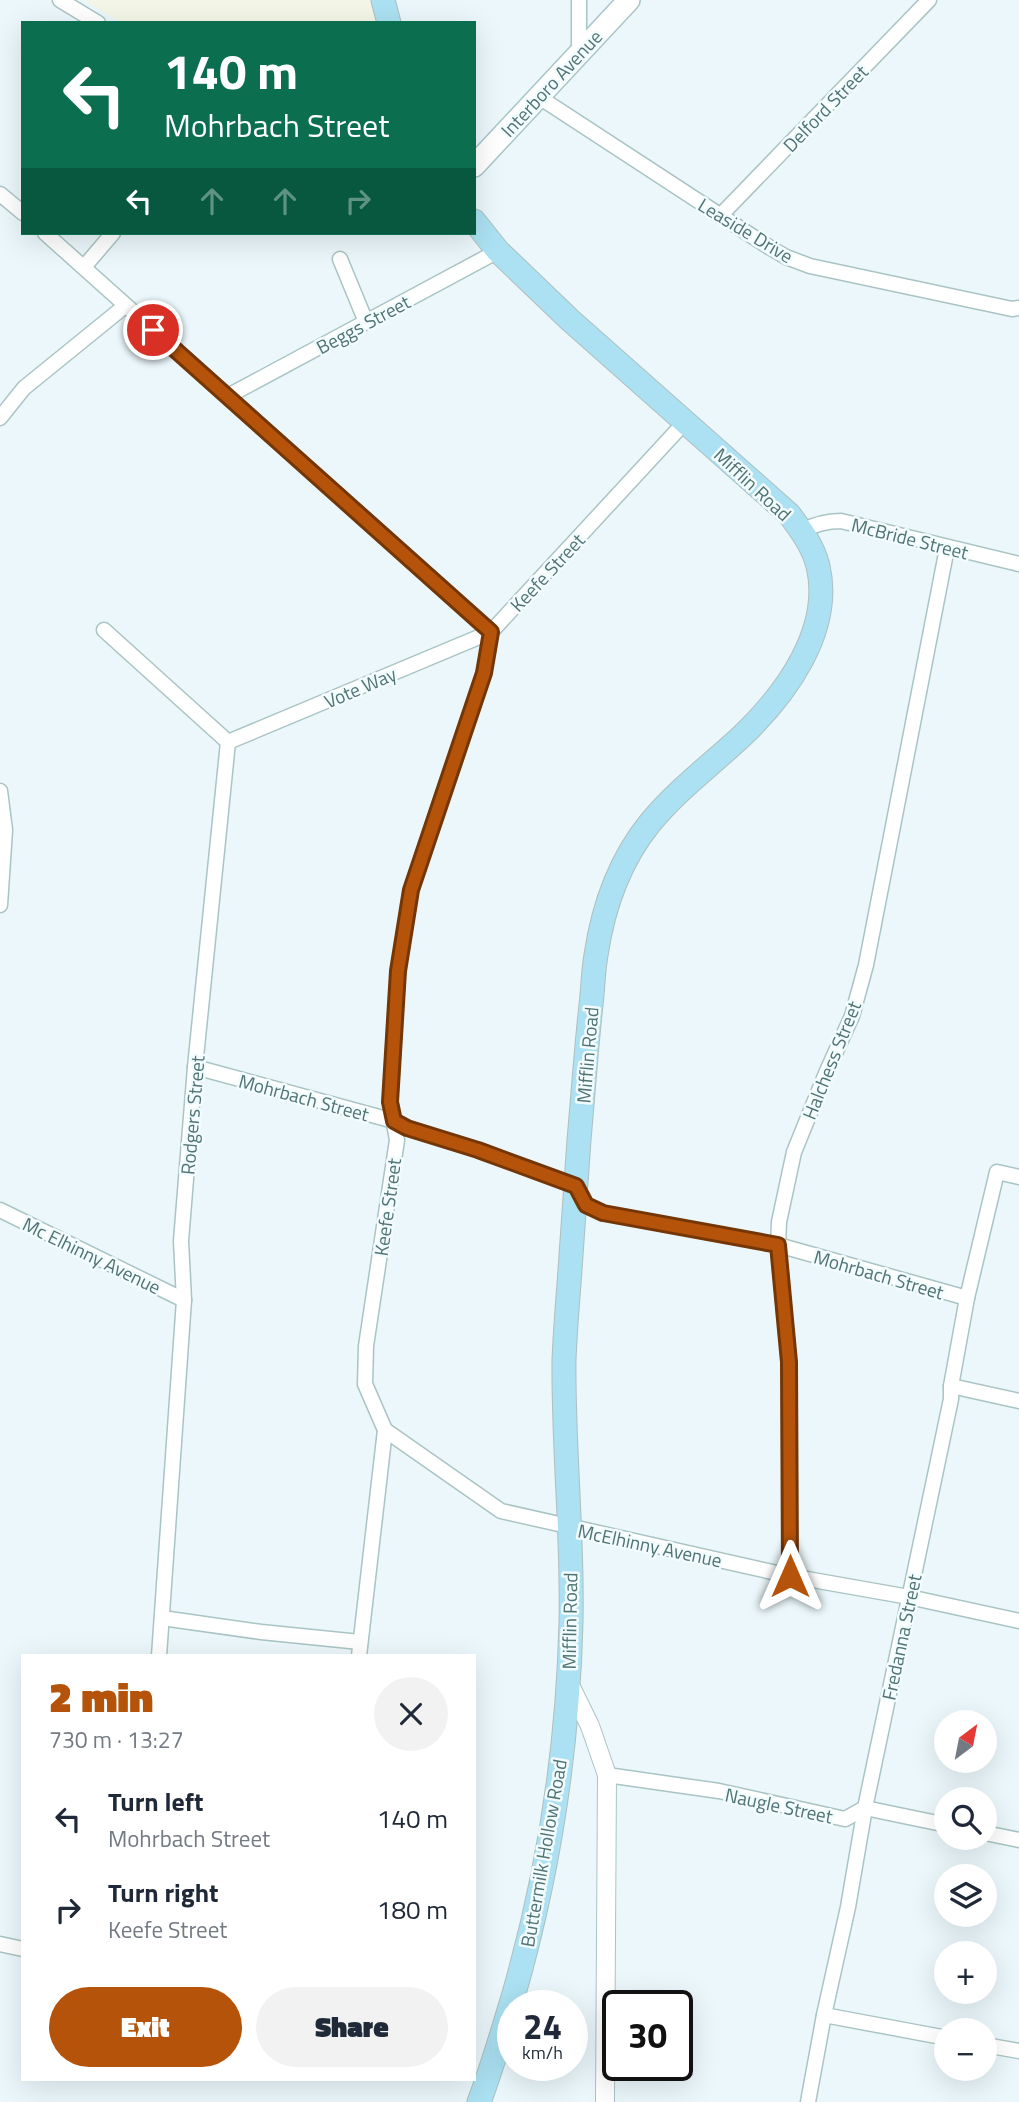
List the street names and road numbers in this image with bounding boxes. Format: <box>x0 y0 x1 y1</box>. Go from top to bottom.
street label: Interboro Avenue <box>493 23 609 143</box>
street label: Delford Street <box>776 57 875 158</box>
street label: Leaside Drive <box>693 190 799 270</box>
street label: Beggs Street <box>311 287 415 361</box>
street label: Mifflin Road <box>708 440 798 528</box>
street label: McBride Street <box>849 509 972 567</box>
street label: Keefe Street <box>503 526 591 618</box>
street label: Vote Way <box>319 659 401 715</box>
street label: Halchess Street <box>794 996 868 1124</box>
street label: Mifflin Road <box>568 1006 606 1104</box>
street label: Rodgers Street <box>172 1054 212 1176</box>
street label: Mohrbach Street <box>236 1066 373 1128</box>
street label: Keefe Street <box>366 1156 408 1258</box>
street label: Mc Elhinny Avenue <box>18 1209 166 1301</box>
street label: Mohrbach Street <box>811 1242 948 1306</box>
street label: McElhinny Avenue <box>575 1516 725 1574</box>
street label: Fredanna Street <box>873 1571 929 1703</box>
street label: Mifflin Road <box>554 1572 584 1670</box>
street label: Buttermilk Hollow Road <box>512 1757 574 1949</box>
street label: Naugle Street <box>722 1779 836 1831</box>

